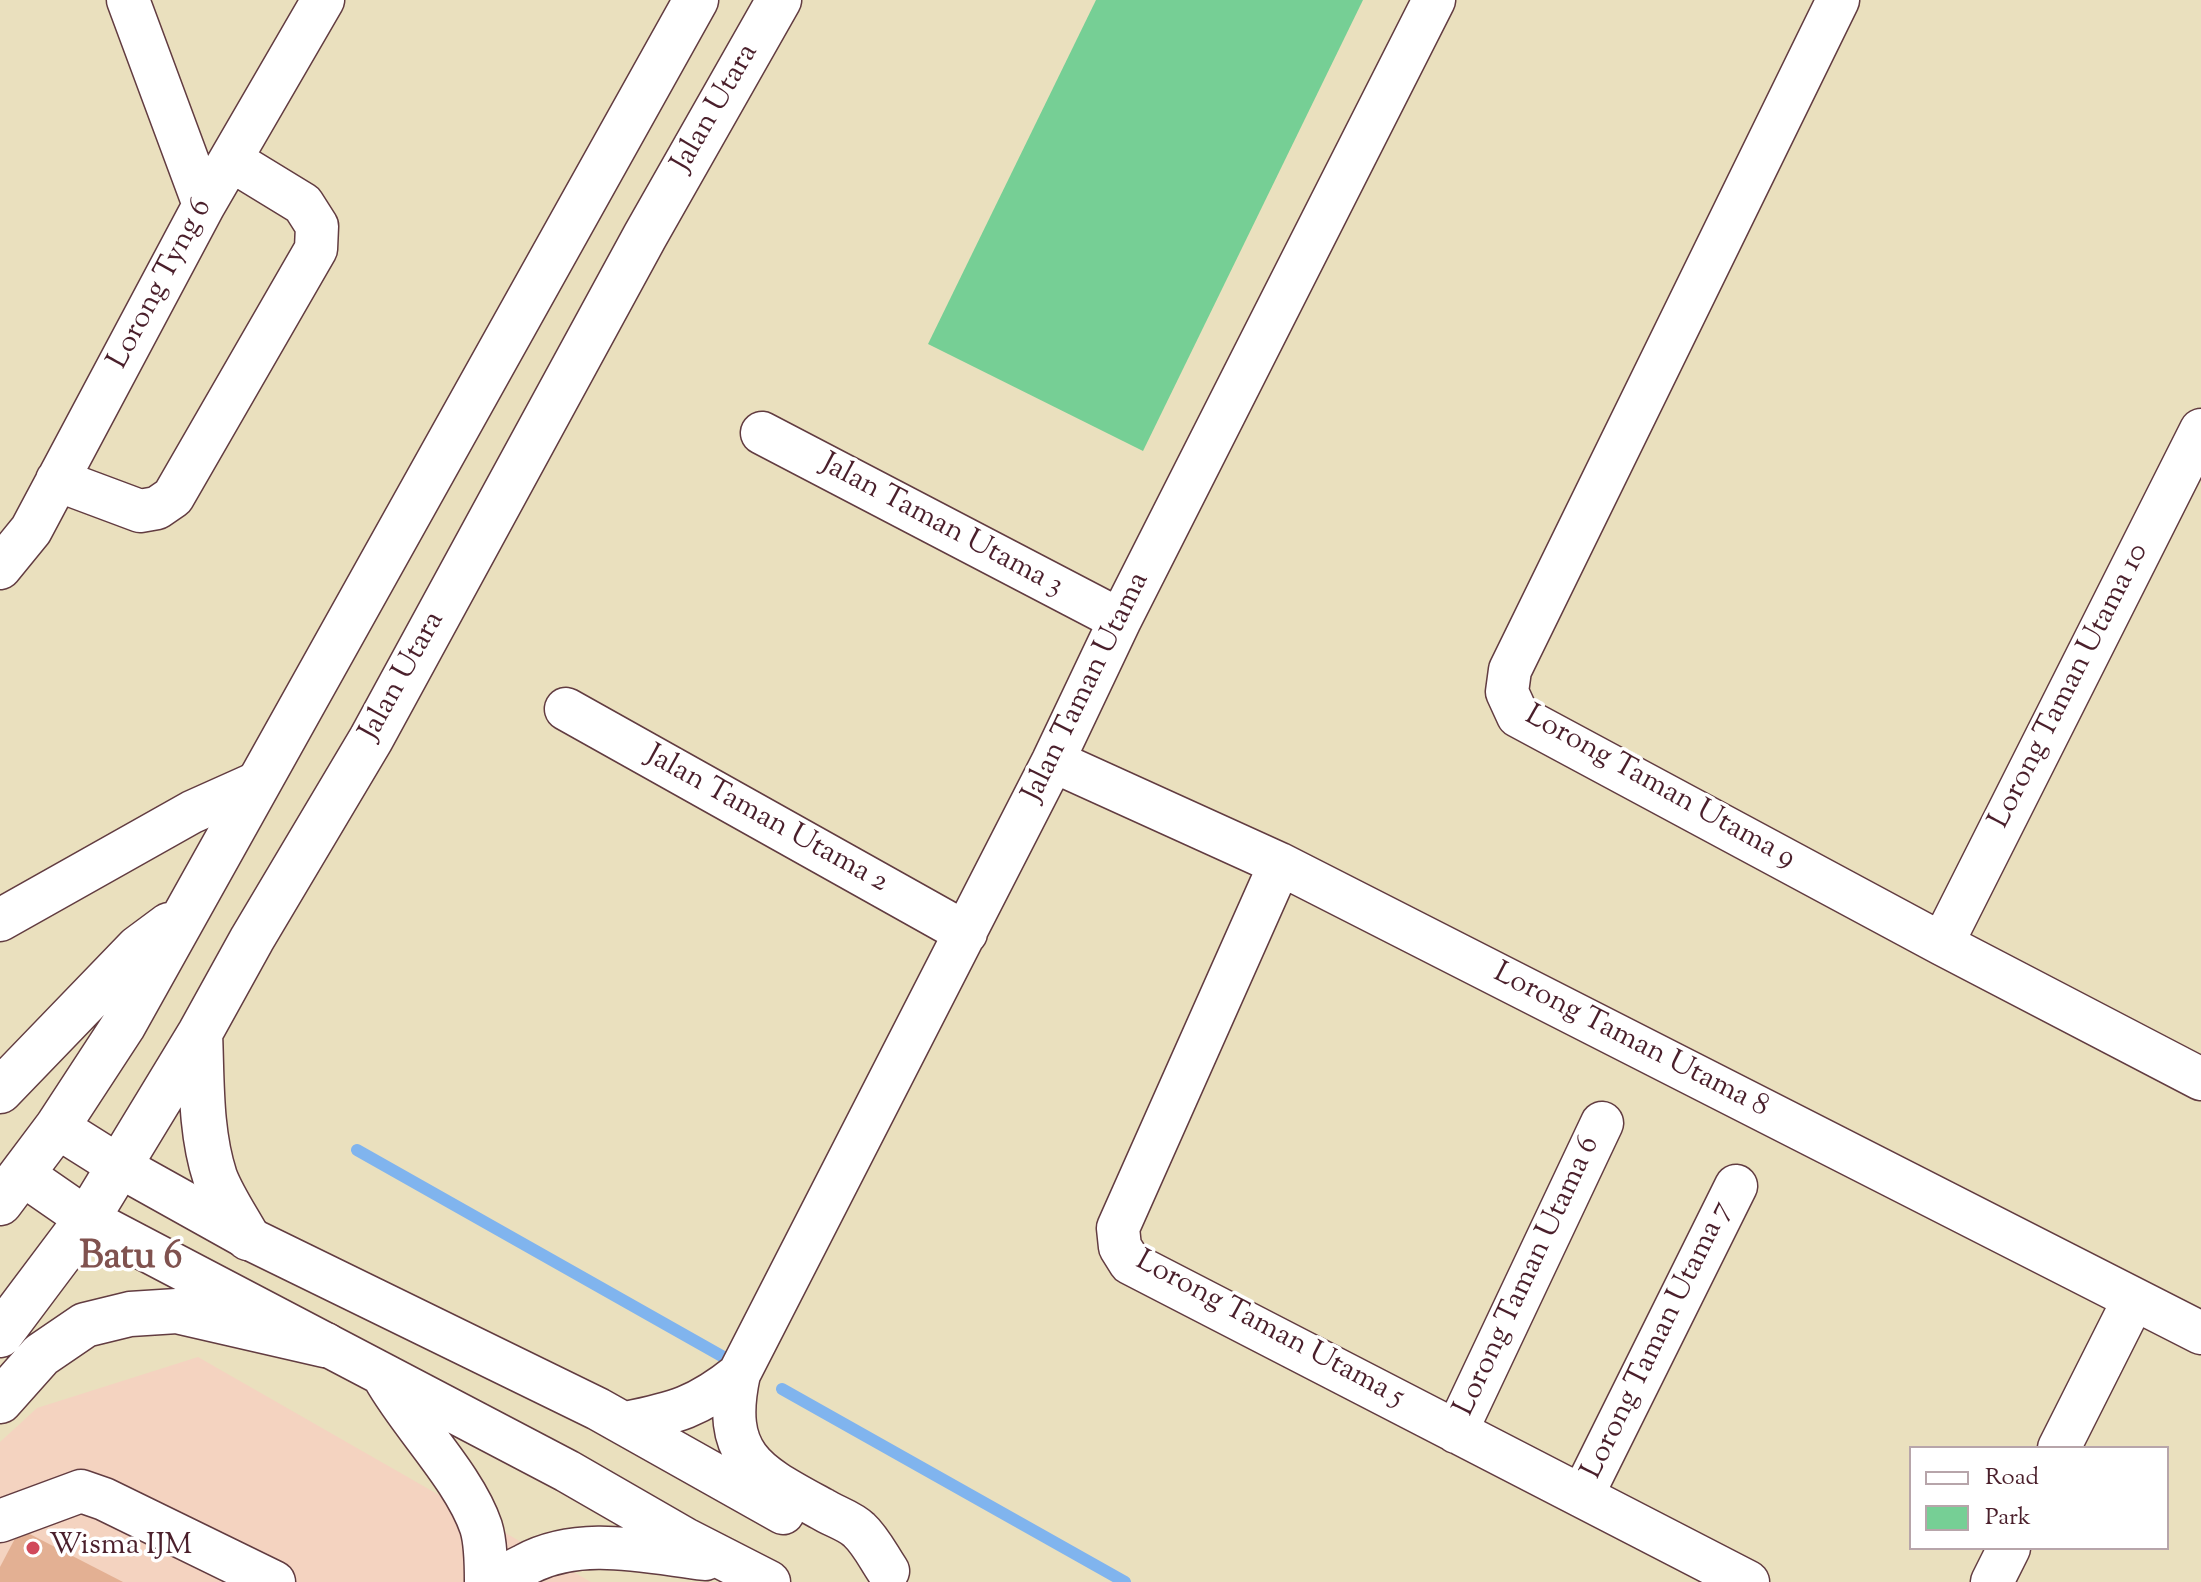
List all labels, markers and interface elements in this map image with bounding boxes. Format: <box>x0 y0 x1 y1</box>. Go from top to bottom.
street label: Jalan Utara <box>666 38 768 180</box>
street label: Lorong Tyng 6 <box>102 194 222 376</box>
street label: Jalan Taman Utama 3 <box>814 448 1068 606</box>
street label: Lorong Taman Utama 10 <box>1983 538 2159 836</box>
street label: Jalan Taman Utama <box>1017 567 1159 809</box>
street label: Jalan Utara <box>354 606 454 748</box>
street label: Lorong Taman Utama 9 <box>1517 700 1801 878</box>
street label: Jalan Taman Utama 2 <box>639 739 893 903</box>
street label: Lorong Taman Utama 8 <box>1486 957 1774 1127</box>
street label: Lorong Taman Utama 6 <box>1448 1132 1610 1422</box>
street label: Lorong Taman Utama 7 <box>1576 1196 1742 1486</box>
district label: Batu 6 <box>80 1238 182 1284</box>
street label: Lorong Taman Utama 5 <box>1128 1245 1410 1417</box>
legend <box>1909 1446 2169 1550</box>
text: Road <box>1985 1461 2039 1495</box>
text: Park <box>1985 1501 2031 1535</box>
place label: Wisma IJM <box>49 1530 192 1566</box>
marker: Wisma IJM <box>24 1539 42 1557</box>

